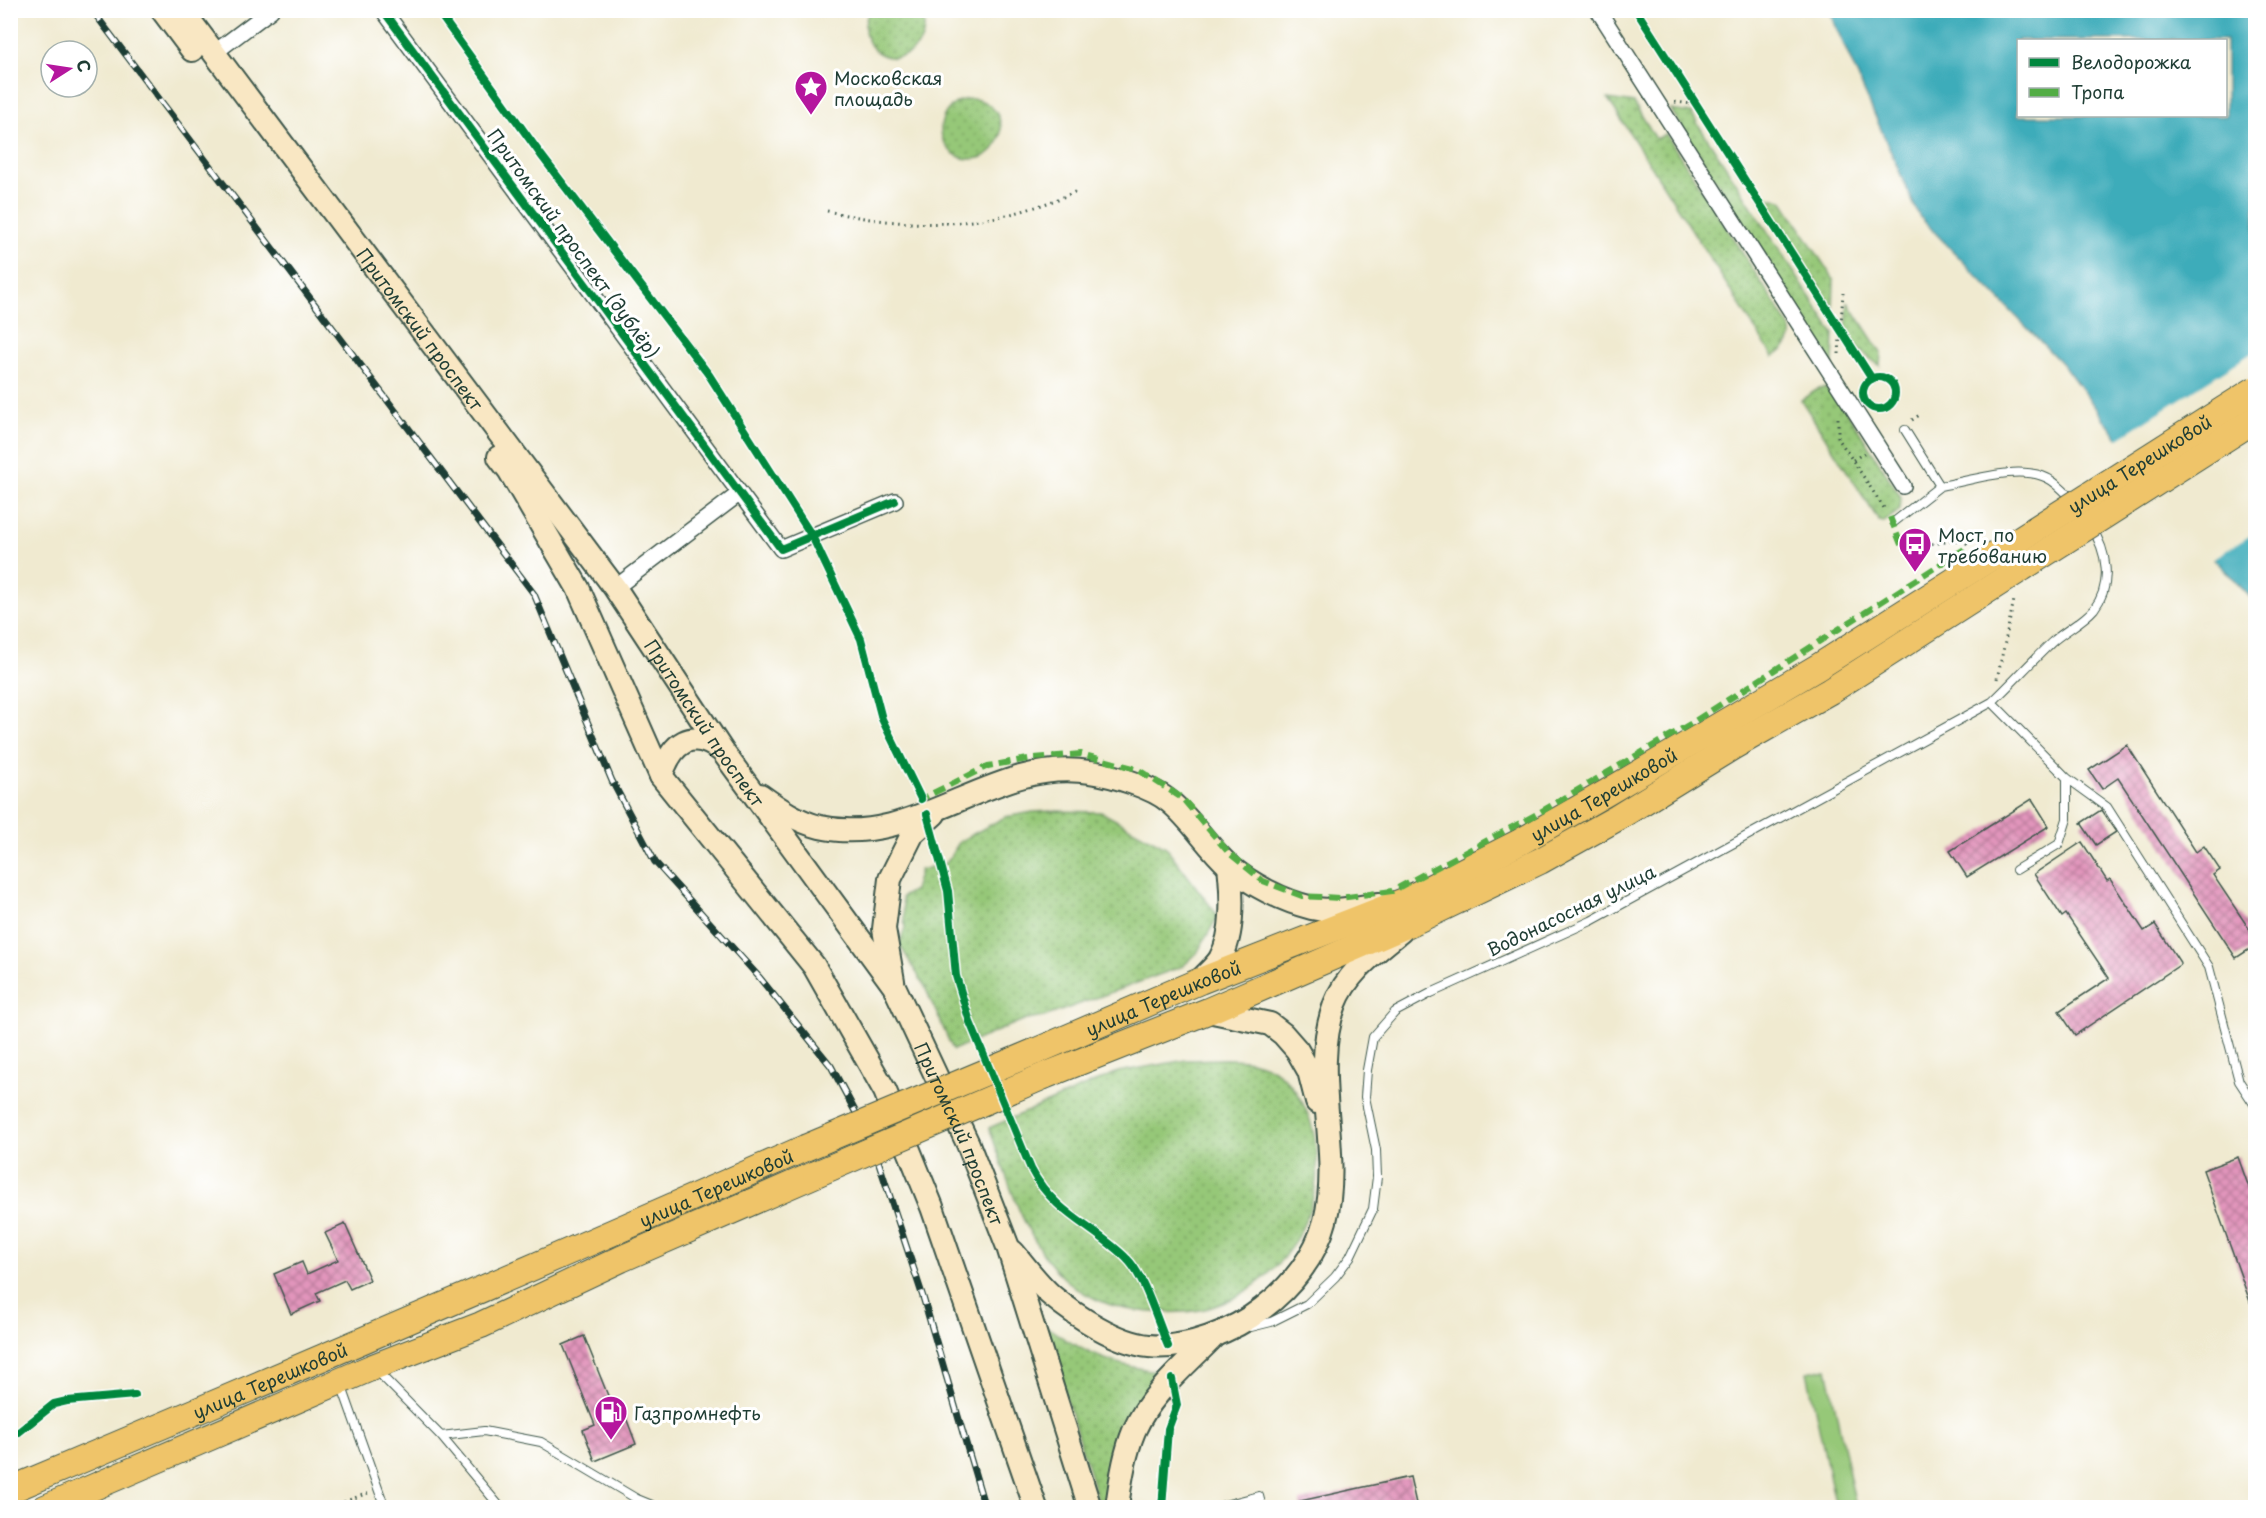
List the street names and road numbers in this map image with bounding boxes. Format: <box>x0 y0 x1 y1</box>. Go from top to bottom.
street label: Притомский проспект (дублёр) <box>481 123 667 363</box>
street label: Притомский проспект <box>351 242 491 416</box>
street label: улица Терешковой <box>2062 408 2216 519</box>
street label: Притомский проспект <box>639 634 772 812</box>
street label: улица Терешковой <box>1525 740 1682 847</box>
street label: Водонасосная улица <box>1482 857 1661 963</box>
street label: улица Терешковой <box>1081 953 1244 1042</box>
street label: Притомский проспект <box>909 1037 1012 1229</box>
street label: улица Терешковой <box>634 1142 797 1233</box>
street label: улица Терешковой <box>188 1335 351 1425</box>

